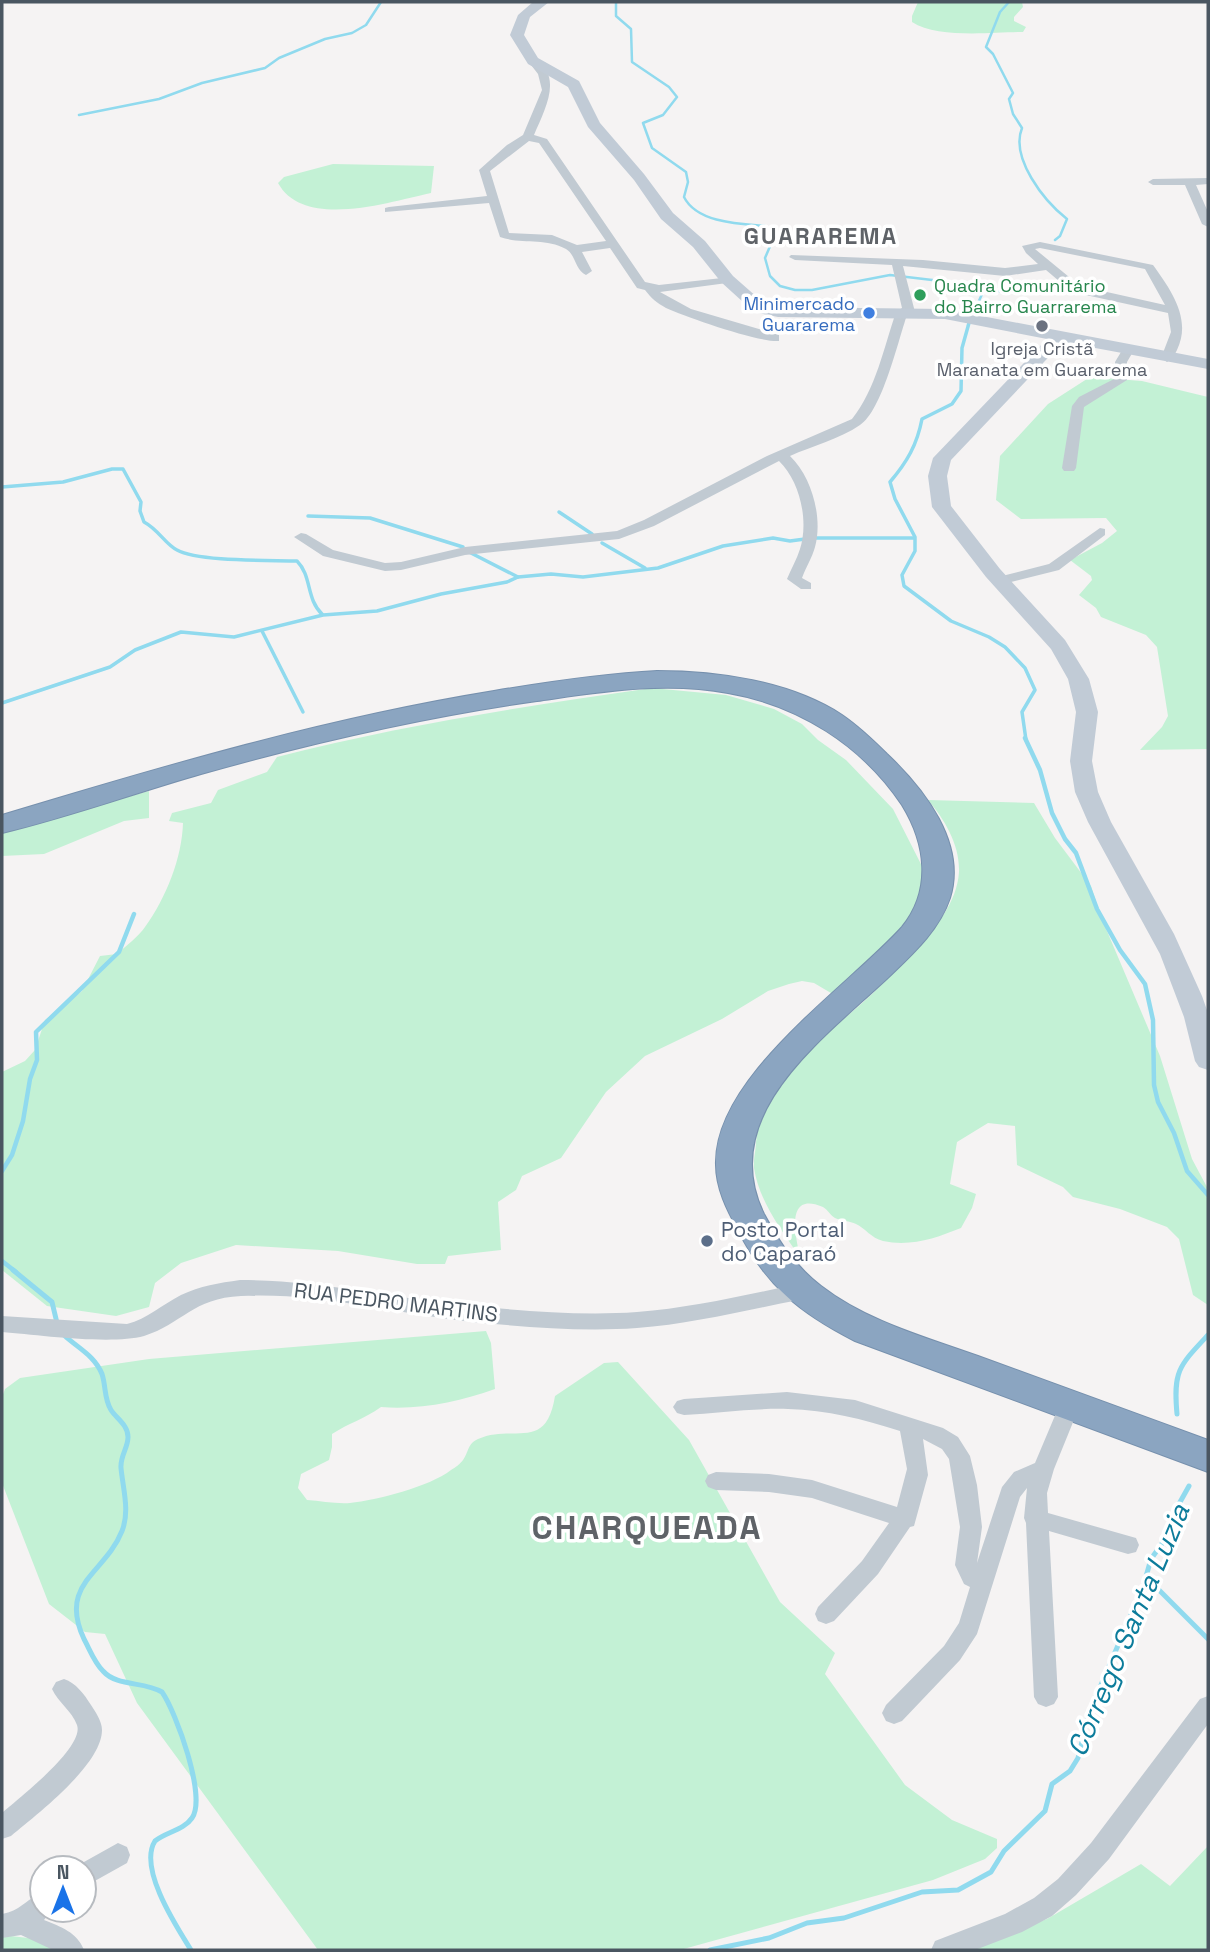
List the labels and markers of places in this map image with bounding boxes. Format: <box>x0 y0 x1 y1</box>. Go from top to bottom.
place label: Quadra Comunitário do Bairro Guarrarema <box>934 274 1117 318</box>
marker: Quadra Comunitário do Bairro Guarrarema <box>912 287 928 303</box>
place label: Minimercado Guararema <box>743 292 855 336</box>
marker: Minimercado Guararema <box>861 305 877 321</box>
marker: Igreja Cristã Maranata em Guararema <box>1034 318 1050 334</box>
place label: Igreja Cristã Maranata em Guararema <box>937 337 1147 381</box>
place label: Posto Portal do Caparaó <box>721 1216 845 1267</box>
marker: Posto Portal do Caparaó <box>699 1233 715 1249</box>

